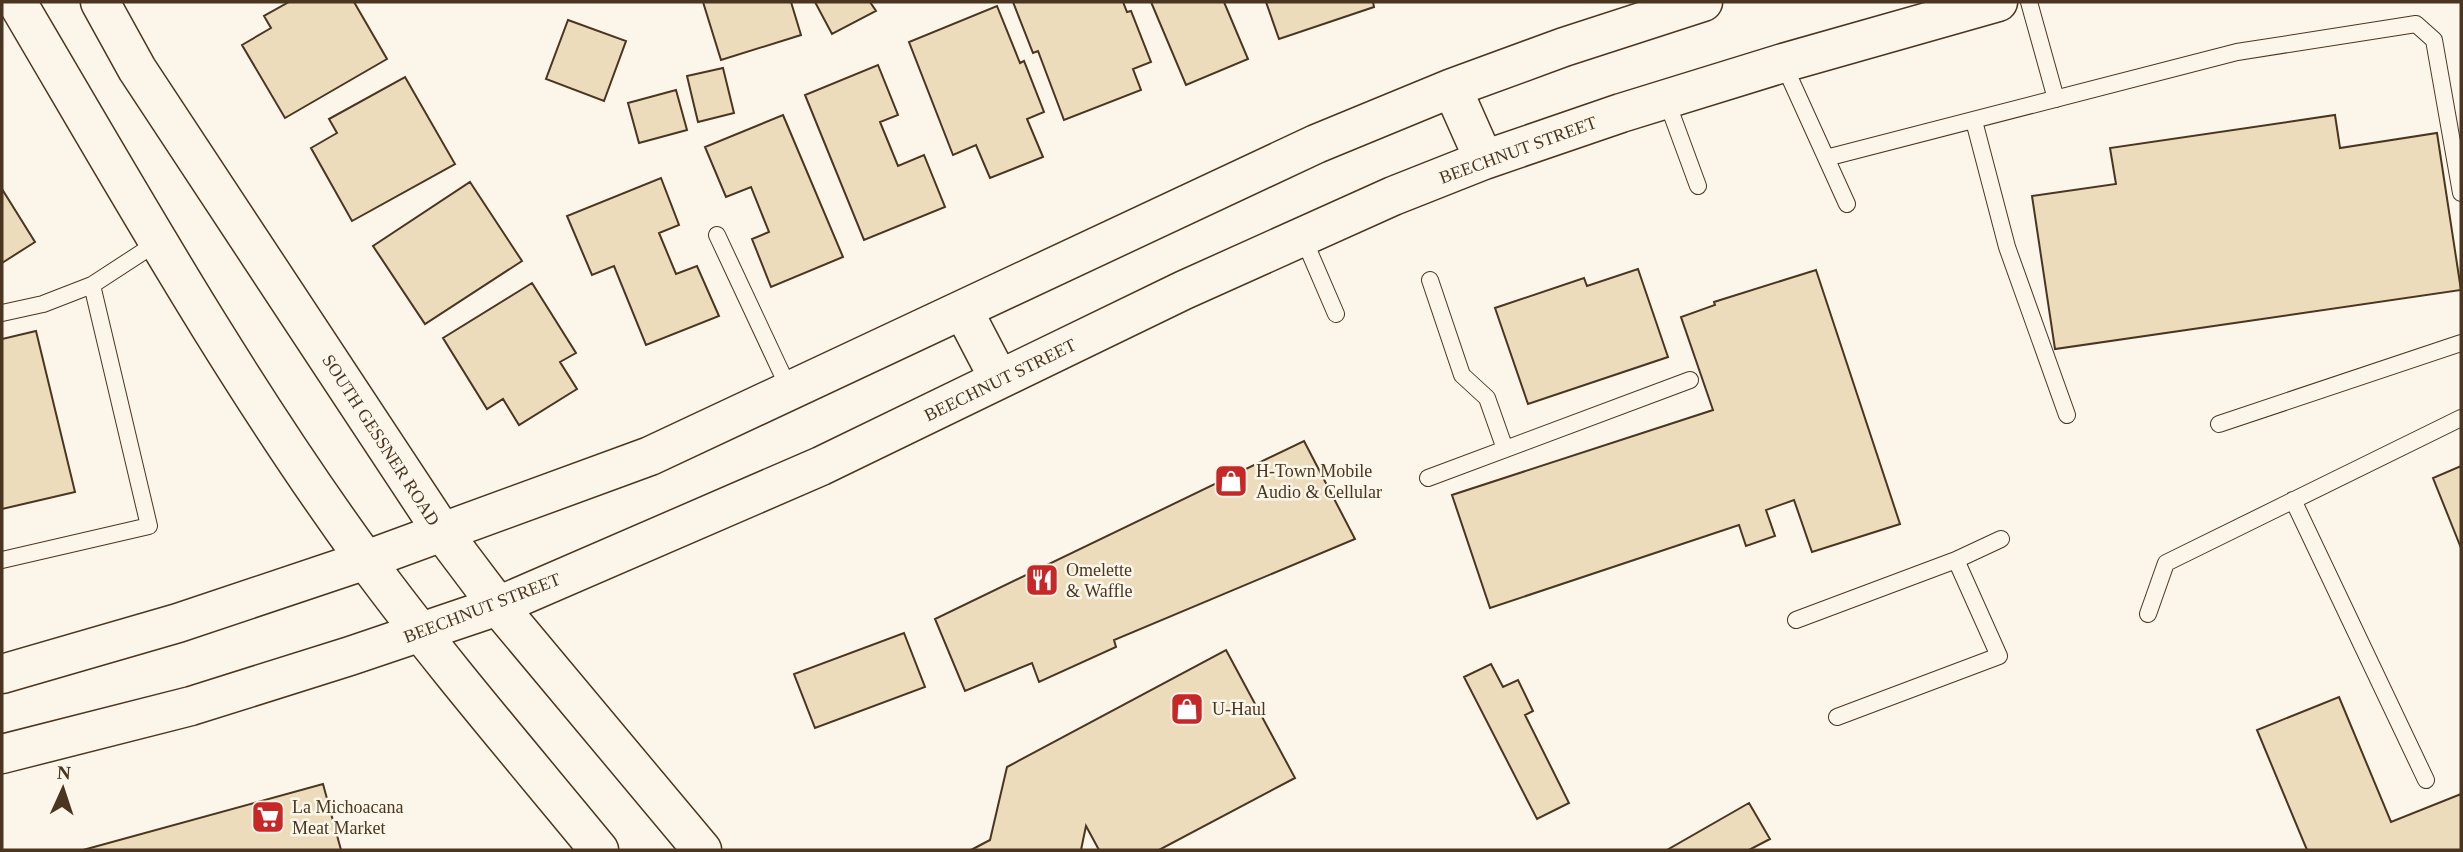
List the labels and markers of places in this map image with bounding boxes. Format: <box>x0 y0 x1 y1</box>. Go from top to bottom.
place label: H-Town Mobile Audio & Cellular <box>1256 461 1382 502</box>
shop icon: H-Town Mobile Audio & Cellular <box>1212 462 1250 500</box>
place label: Omelette & Waffle <box>1066 560 1132 601</box>
restaurant icon: Omelette & Waffle <box>1023 561 1061 599</box>
shop icon: U-Haul <box>1168 690 1206 728</box>
place label: U-Haul <box>1212 699 1266 719</box>
place label: La Michoacana Meat Market <box>292 797 403 838</box>
supermarket icon: La Michoacana Meat Market <box>249 798 287 836</box>

